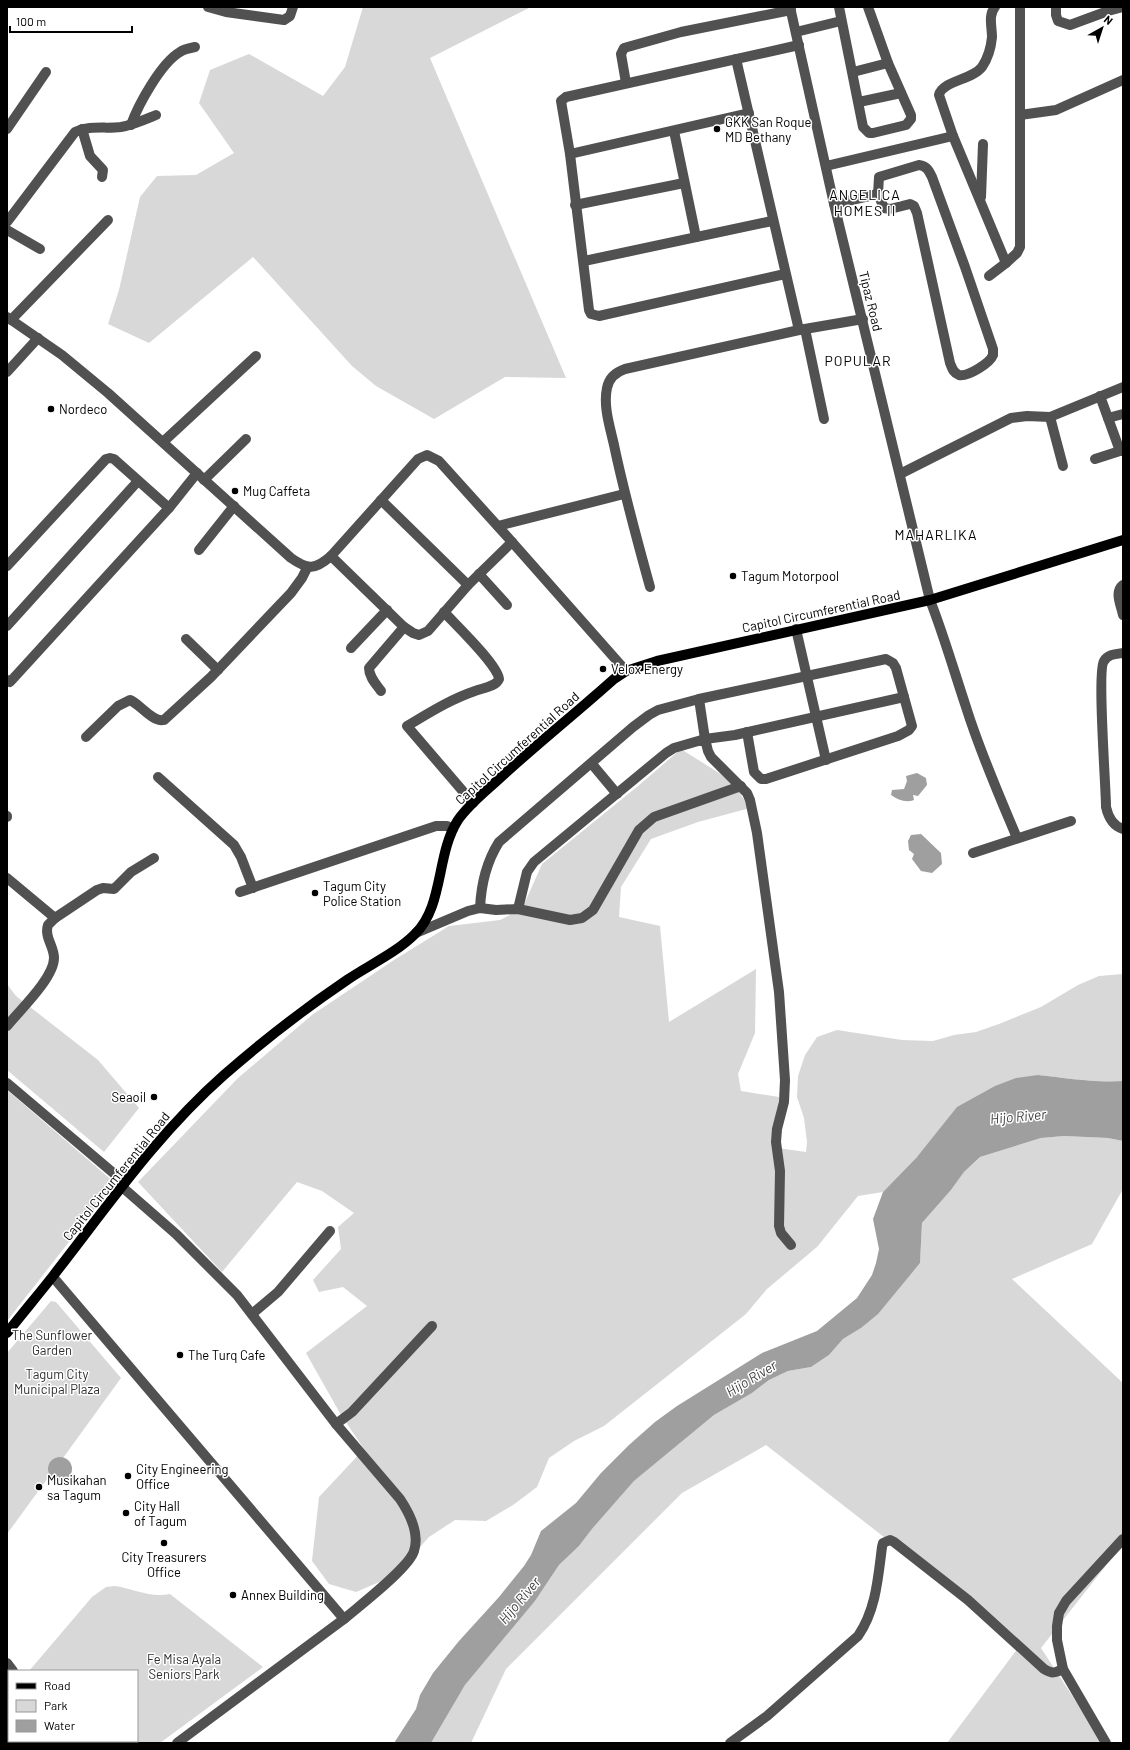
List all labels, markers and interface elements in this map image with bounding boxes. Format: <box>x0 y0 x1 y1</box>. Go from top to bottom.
scale bar <box>10 8 132 34</box>
north arrow <box>1082 8 1122 48</box>
text: N <box>1102 12 1116 27</box>
text: 100 m <box>16 14 46 28</box>
place label: GKK San Roque MD Bethany <box>725 114 811 145</box>
marker: GKK San Roque MD Bethany <box>712 124 722 134</box>
district label: ANGELICA HOMES II <box>829 186 901 219</box>
street label: Tipaz Road <box>856 269 886 333</box>
district label: POPULAR <box>825 352 891 369</box>
place label: Nordeco <box>59 401 107 417</box>
marker: Nordeco <box>46 404 56 414</box>
place label: Mug Caffeta <box>243 483 310 499</box>
marker: Mug Caffeta <box>230 486 240 496</box>
district label: MAHARLIKA <box>895 526 977 543</box>
place label: Tagum Motorpool <box>741 568 839 584</box>
marker: Tagum Motorpool <box>728 571 738 581</box>
street label: Capitol Circumferential Road <box>741 586 901 636</box>
place label: Velox Energy <box>611 661 683 677</box>
marker: Velox Energy <box>598 664 608 674</box>
street label: Capitol Circumferential Road <box>452 688 582 808</box>
place label: Tagum City Police Station <box>323 878 401 909</box>
marker: Tagum City Police Station <box>310 888 320 898</box>
place label: Seaoil <box>112 1089 146 1105</box>
marker: Seaoil <box>149 1092 159 1102</box>
water label: Hijo River <box>989 1105 1048 1127</box>
street label: Capitol Circumferential Road <box>59 1108 173 1244</box>
park label: The Sunflower Garden <box>12 1327 93 1358</box>
place label: The Turq Cafe <box>188 1347 265 1363</box>
marker: The Turq Cafe <box>175 1350 185 1360</box>
water label: Hijo River <box>723 1356 780 1400</box>
park label: Tagum City Municipal Plaza <box>14 1366 100 1397</box>
place label: City Engineering Office <box>136 1461 229 1492</box>
marker: City Engineering Office <box>123 1471 133 1481</box>
place label: Musikahan sa Tagum <box>47 1472 107 1503</box>
marker: Musikahan sa Tagum <box>34 1482 44 1492</box>
place label: City Hall of Tagum <box>134 1498 187 1529</box>
marker: City Hall of Tagum <box>121 1508 131 1518</box>
marker: City Treasurers Office <box>159 1538 169 1548</box>
place label: City Treasurers Office <box>121 1549 207 1580</box>
water label: Hijo River <box>494 1572 544 1627</box>
place label: Annex Building <box>241 1587 324 1603</box>
marker: Annex Building <box>228 1590 238 1600</box>
park label: Fe Misa Ayala Seniors Park <box>147 1651 221 1682</box>
legend <box>8 1670 138 1742</box>
text: Road <box>44 1678 71 1692</box>
text: Park <box>44 1698 68 1712</box>
text: Water <box>44 1718 76 1732</box>

